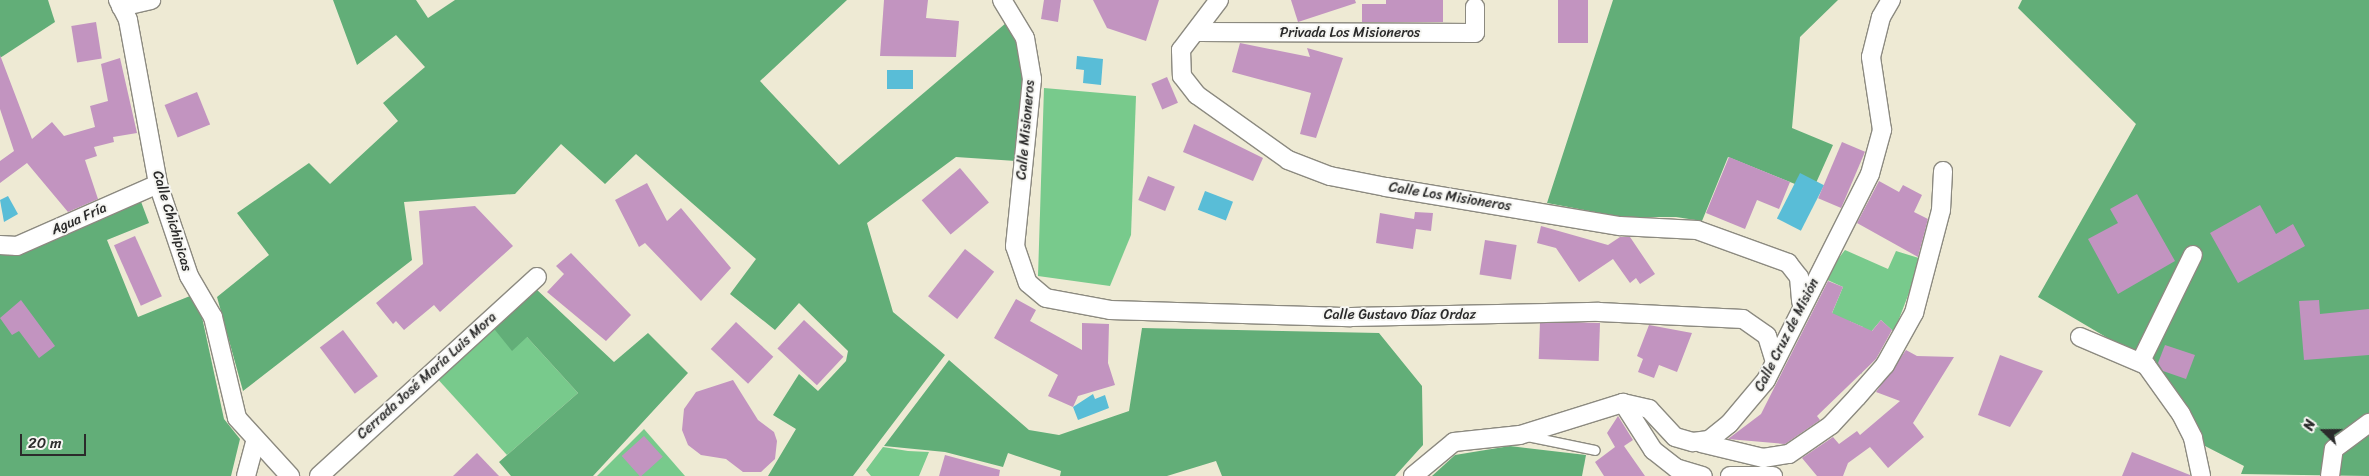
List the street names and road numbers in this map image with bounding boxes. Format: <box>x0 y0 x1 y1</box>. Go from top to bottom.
street label: Privada Los Misioneros <box>1280 25 1420 41</box>
street label: Calle Misioneros <box>1013 79 1039 181</box>
street label: Calle Chichipicas <box>149 169 195 273</box>
street label: Calle Los Misioneros <box>1387 179 1513 215</box>
street label: Agua Fría <box>49 199 109 239</box>
street label: Calle Cruz de Misión <box>1751 275 1823 395</box>
street label: Calle Gustavo Díaz Ordaz <box>1324 307 1476 323</box>
street label: Cerrada José María Luis Mora <box>354 309 500 443</box>

